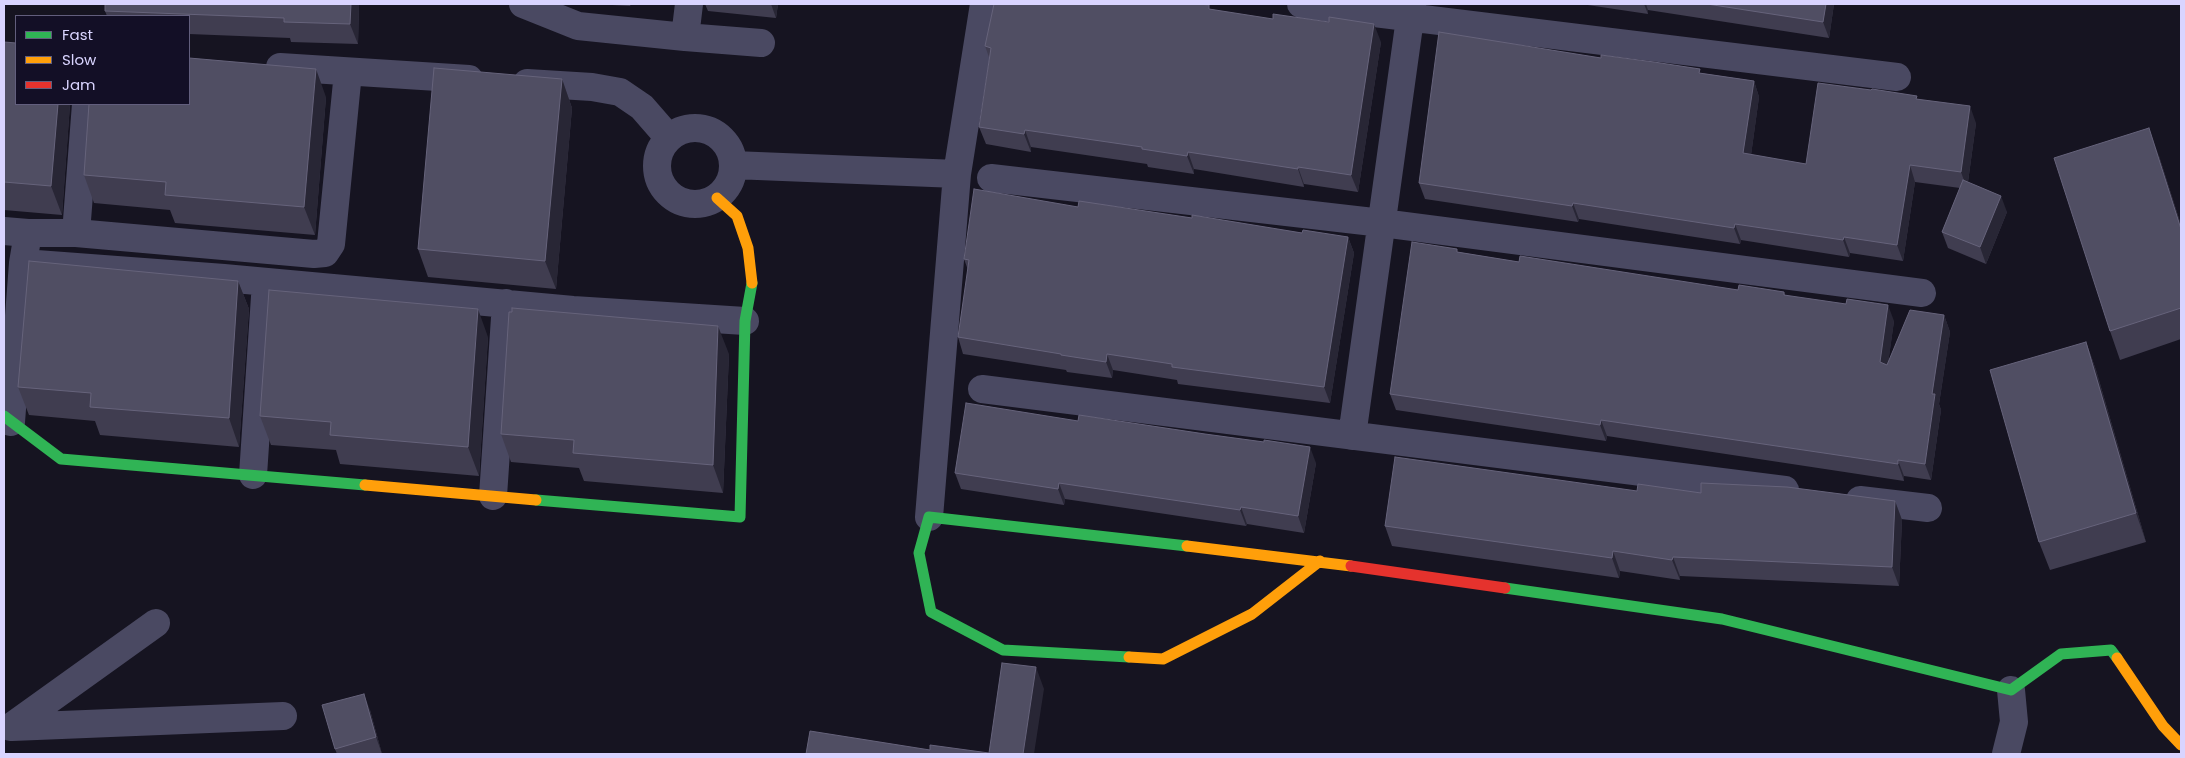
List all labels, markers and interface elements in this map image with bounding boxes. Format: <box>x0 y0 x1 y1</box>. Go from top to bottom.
legend <box>15 15 190 105</box>
text: Fast <box>62 24 93 45</box>
text: Slow <box>62 49 96 70</box>
text: Jam <box>62 74 96 95</box>

